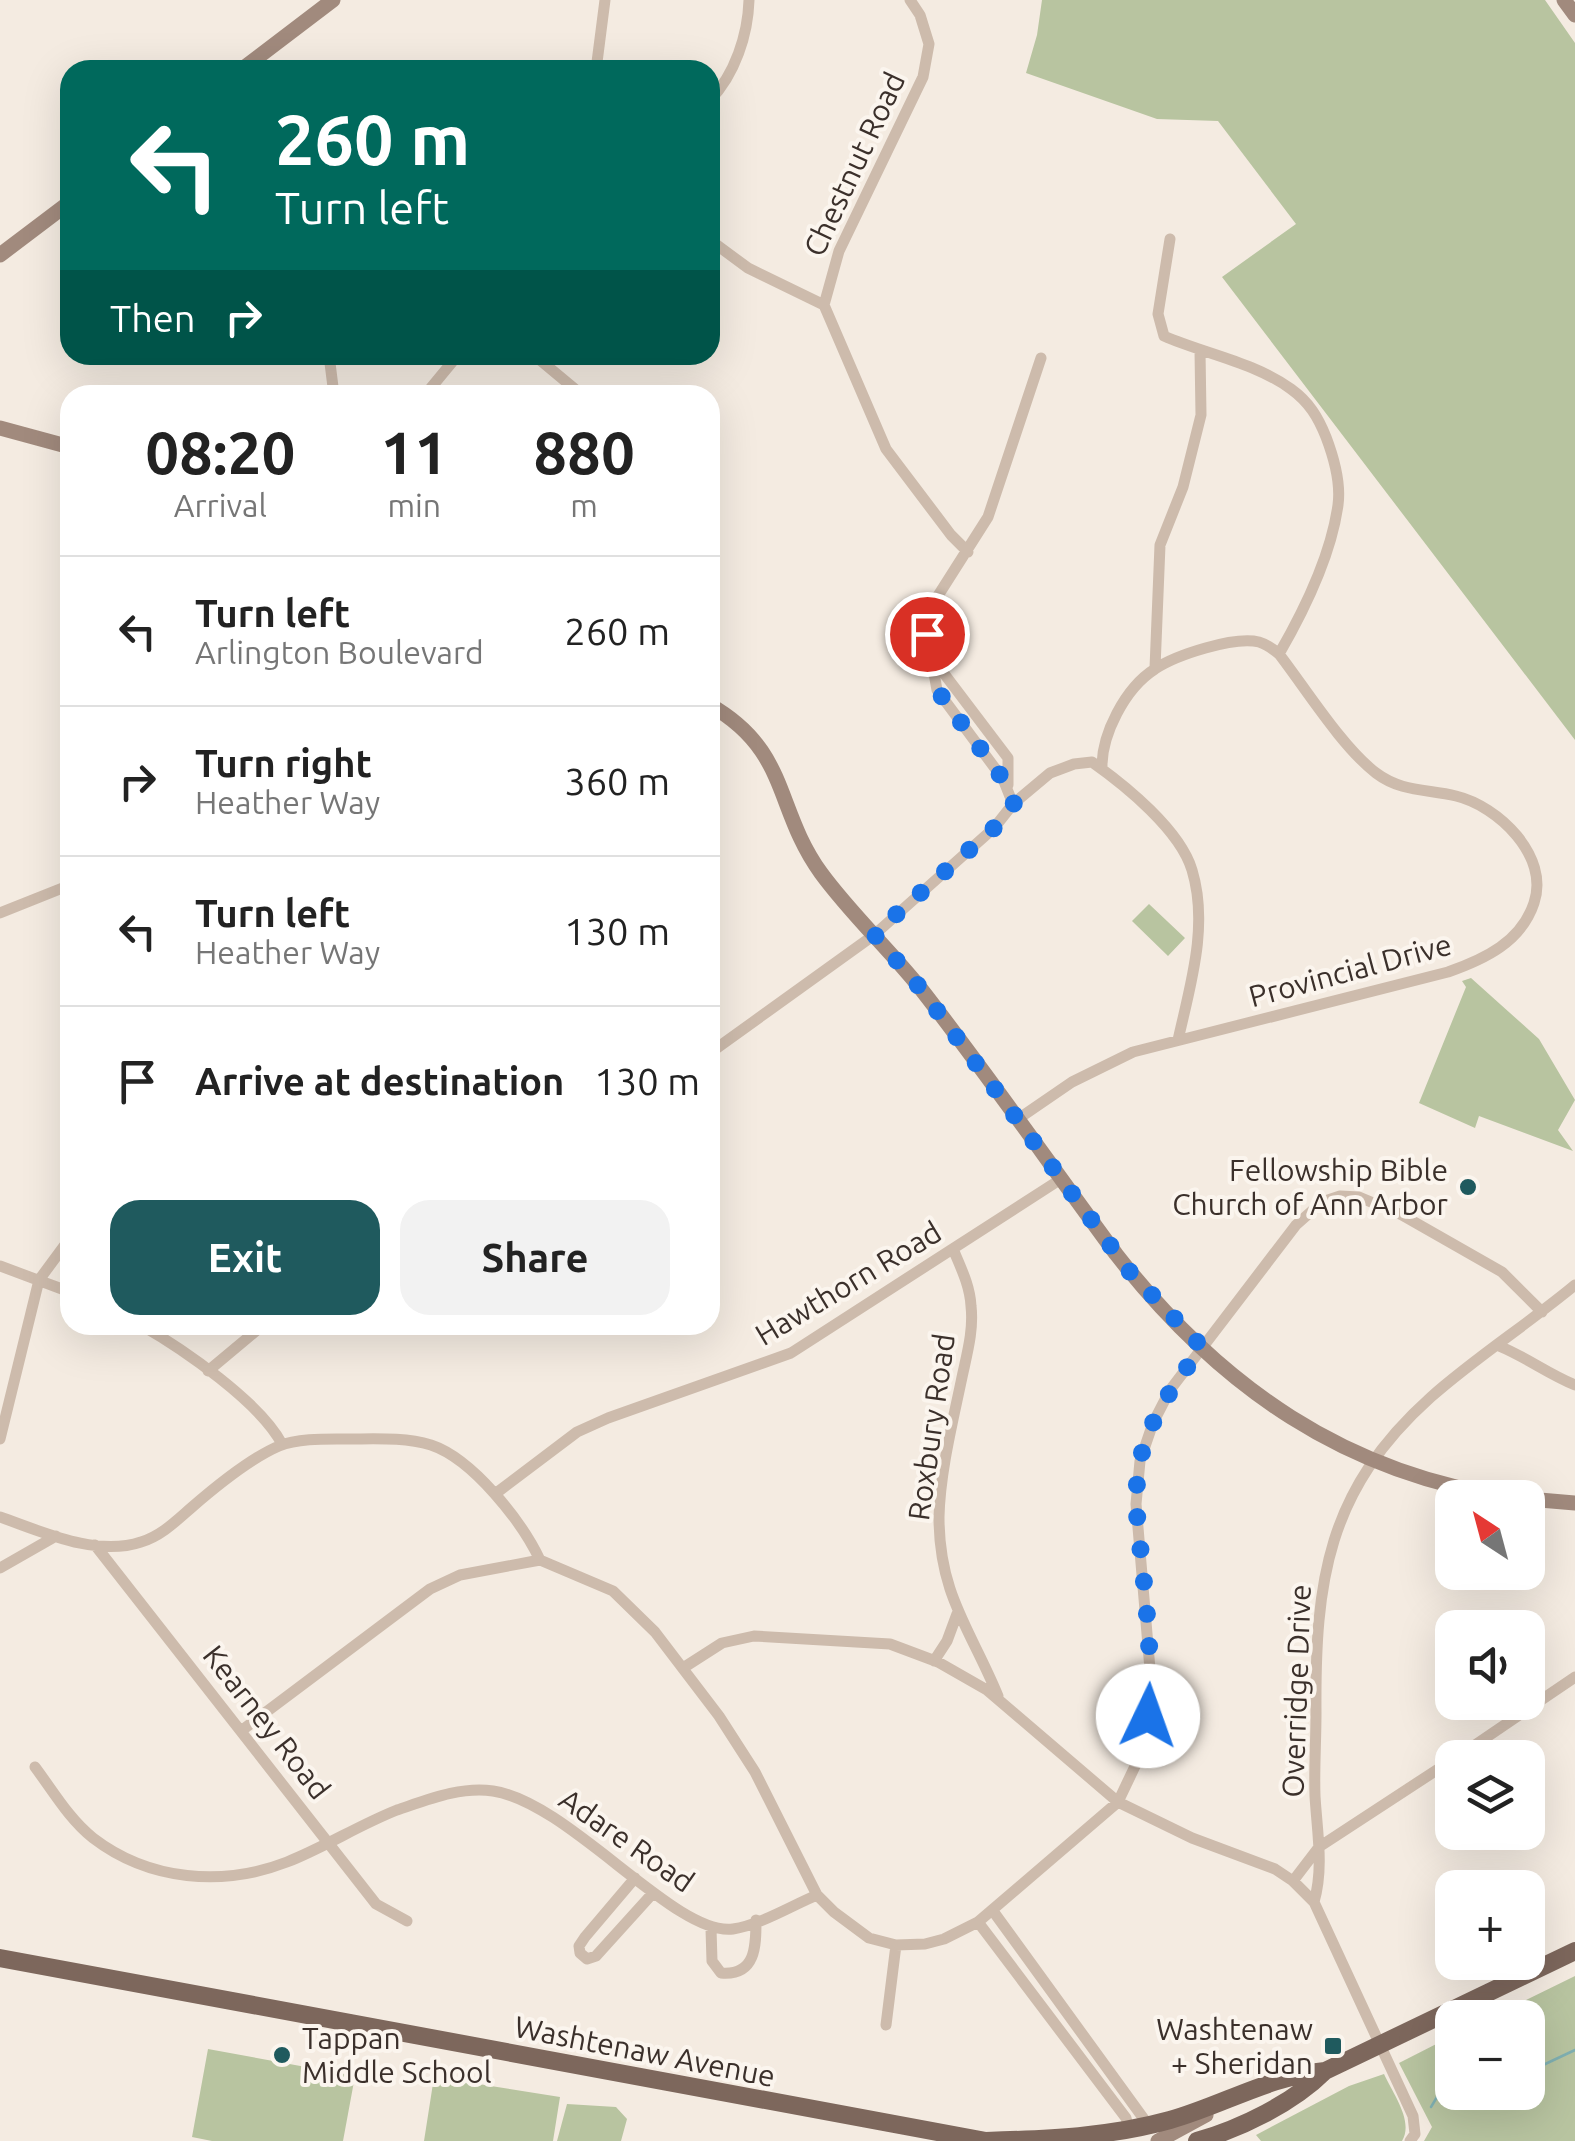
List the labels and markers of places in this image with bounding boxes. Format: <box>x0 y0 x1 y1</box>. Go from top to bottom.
pin <box>885 592 970 677</box>
place label: Fellowship Bible Church of Ann Arbor <box>1172 1153 1449 1221</box>
marker: Fellowship Bible Church of Ann Arbor <box>1457 1176 1479 1198</box>
place label: Washtenaw + Sheridan <box>1156 2012 1313 2080</box>
place label: Tappan Middle School <box>302 2021 492 2089</box>
marker: Washtenaw + Sheridan <box>1322 2035 1344 2057</box>
marker: Tappan Middle School <box>271 2044 293 2066</box>

